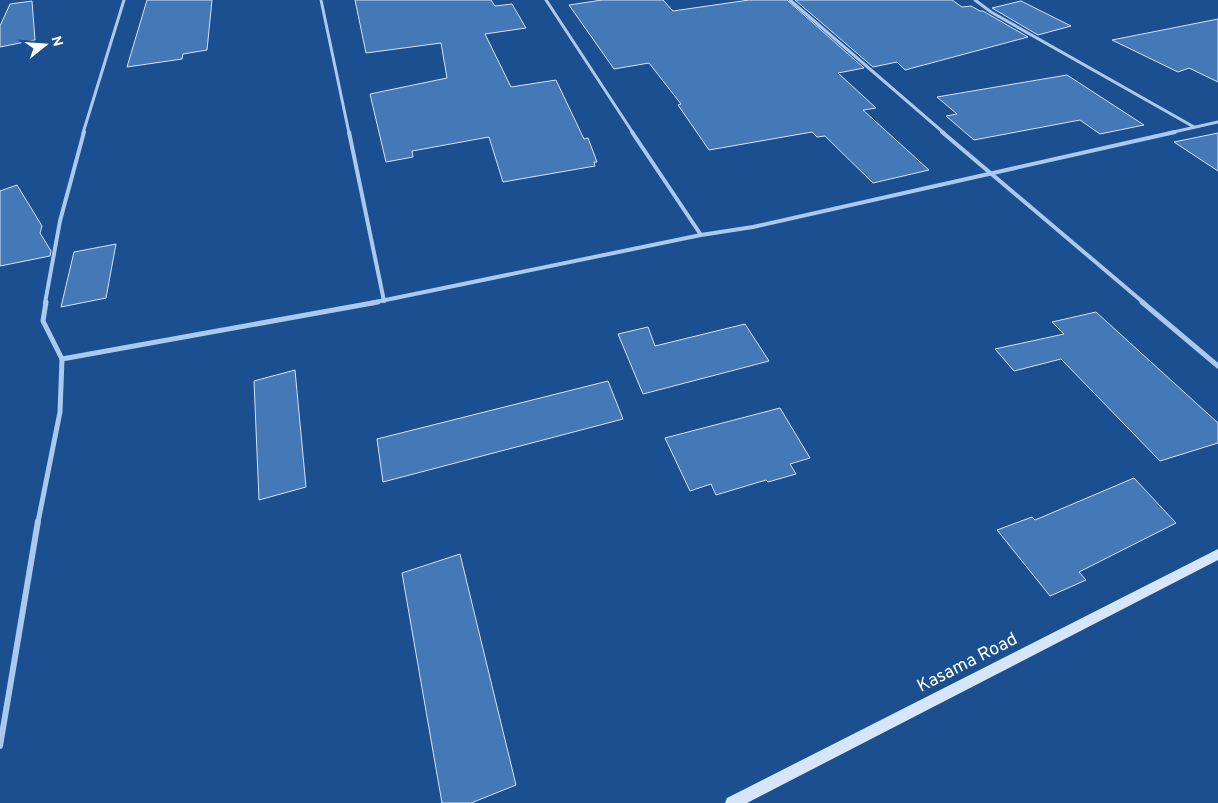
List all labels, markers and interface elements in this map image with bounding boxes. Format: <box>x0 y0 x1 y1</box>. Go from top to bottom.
north arrow <box>20 20 70 70</box>
text: N <box>46 34 66 49</box>
street label: Kasama Road <box>914 628 1022 698</box>

